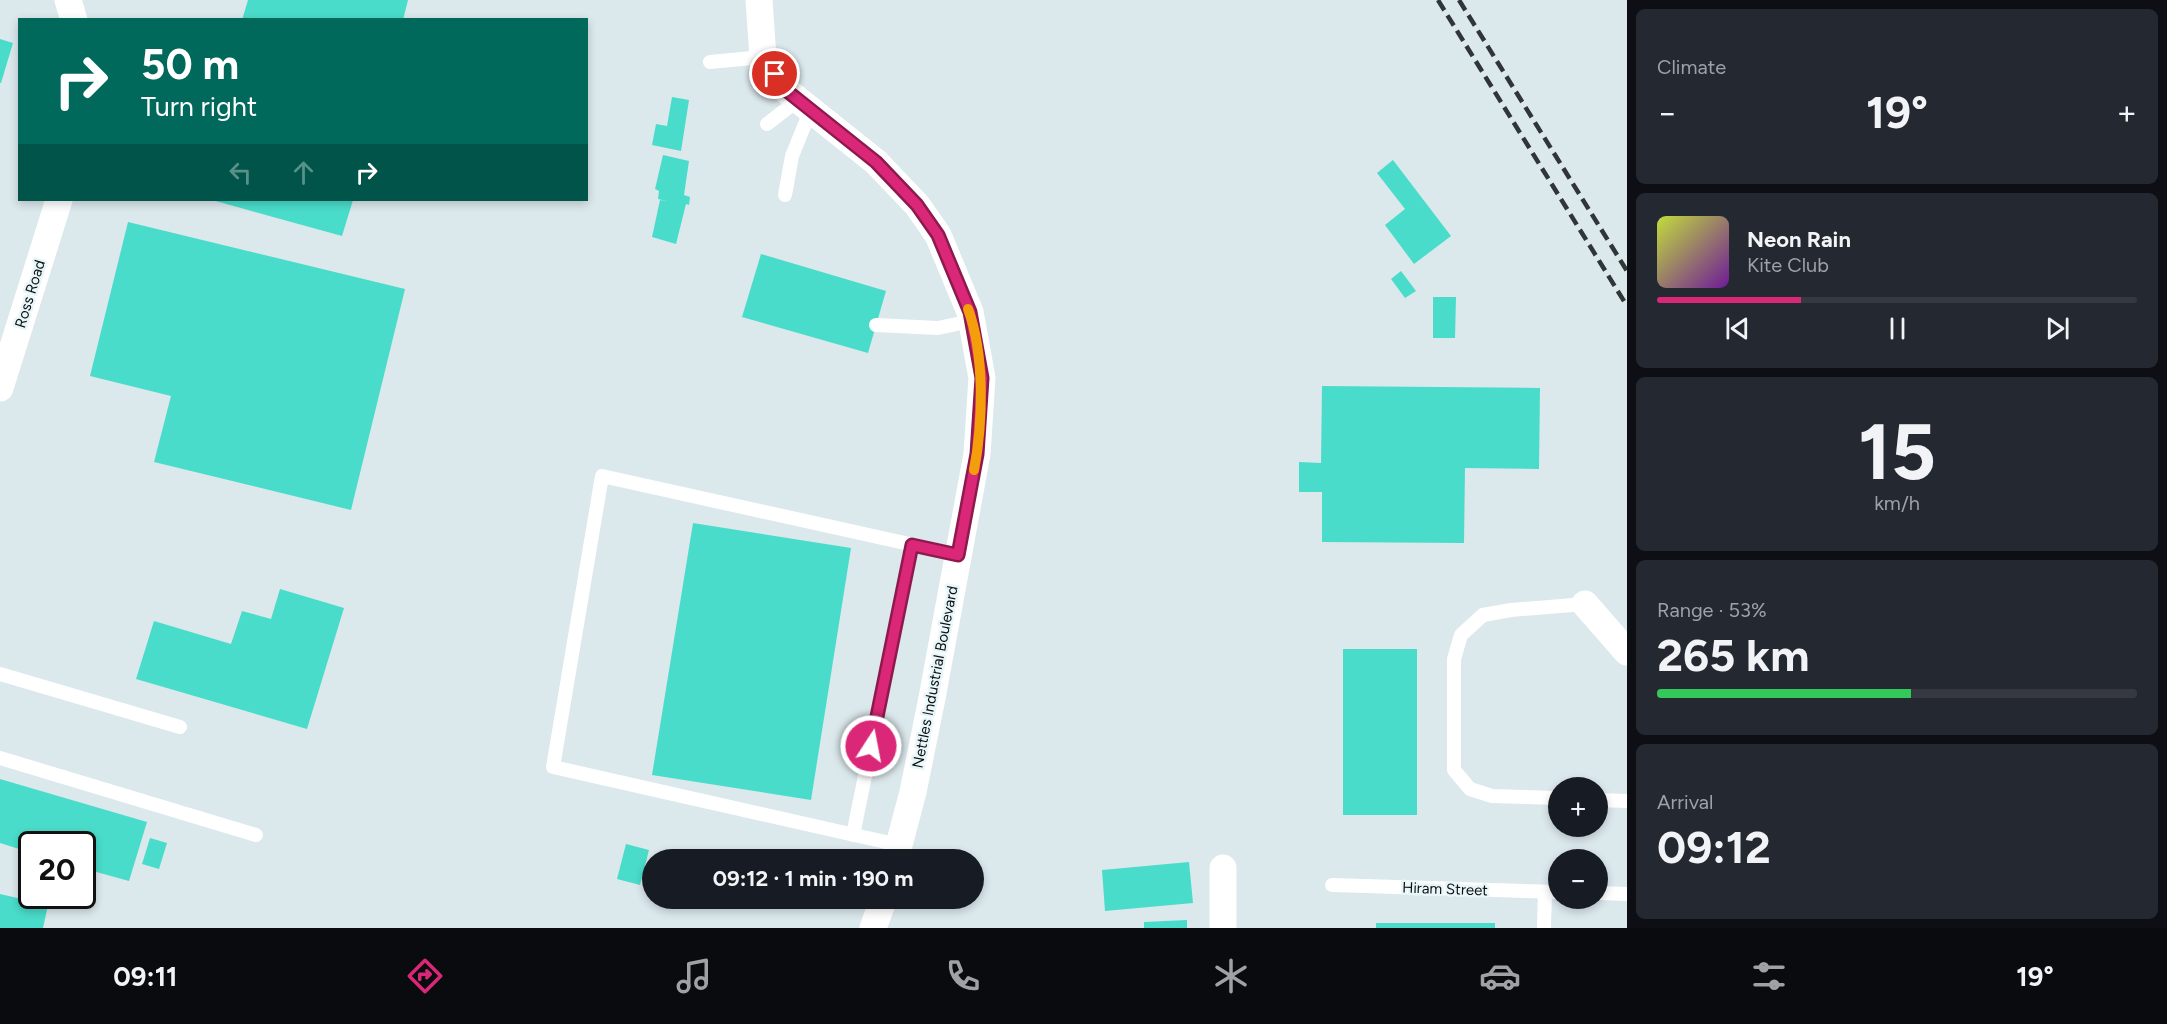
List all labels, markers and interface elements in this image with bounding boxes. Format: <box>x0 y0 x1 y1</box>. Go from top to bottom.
text: 50 m <box>141 39 239 90</box>
icon: right <box>42 42 120 120</box>
pin <box>749 48 800 99</box>
text: Climate <box>1657 55 1726 79</box>
icon: arrive <box>758 57 791 90</box>
text: 19° <box>1866 85 1928 139</box>
text: Turn right <box>141 90 257 123</box>
text: − <box>1657 93 1678 132</box>
text: + <box>2116 93 2137 132</box>
icon: left <box>224 156 257 189</box>
icon: ahead <box>287 156 320 189</box>
icon: right <box>350 156 383 189</box>
text: Neon Rain <box>1747 226 1851 253</box>
text: Kite Club <box>1747 253 1829 277</box>
street label: Ross Road <box>11 258 49 330</box>
icon: previous <box>1721 312 1754 345</box>
icon: pause <box>1881 312 1914 345</box>
icon: next <box>2041 312 2074 345</box>
text: 15 <box>1858 405 1936 499</box>
text: km/h <box>1874 491 1920 515</box>
street label: Nettles Industrial Boulevard <box>908 584 962 770</box>
text: Range · 53% <box>1657 598 1767 622</box>
text: 265 km <box>1657 628 1809 682</box>
position arrow <box>839 714 903 778</box>
map controls <box>1548 777 1608 909</box>
button: + <box>1548 777 1608 837</box>
text: Arrival <box>1657 790 1713 814</box>
text: 09:12 <box>1657 820 1771 874</box>
speed limit sign: 20 <box>18 831 96 909</box>
button: − <box>1548 849 1608 909</box>
text: 09:12 · 1 min · 190 m <box>713 865 913 892</box>
street label: Hiram Street <box>1402 879 1489 900</box>
icon: directions <box>404 955 446 997</box>
icon: music <box>673 955 715 997</box>
icon: phone <box>942 955 984 997</box>
icon: climate <box>1210 955 1252 997</box>
icon: car <box>1479 955 1521 997</box>
icon: filters <box>1748 955 1790 997</box>
text: 09:11 <box>113 960 177 993</box>
text: 19° <box>2016 960 2054 993</box>

